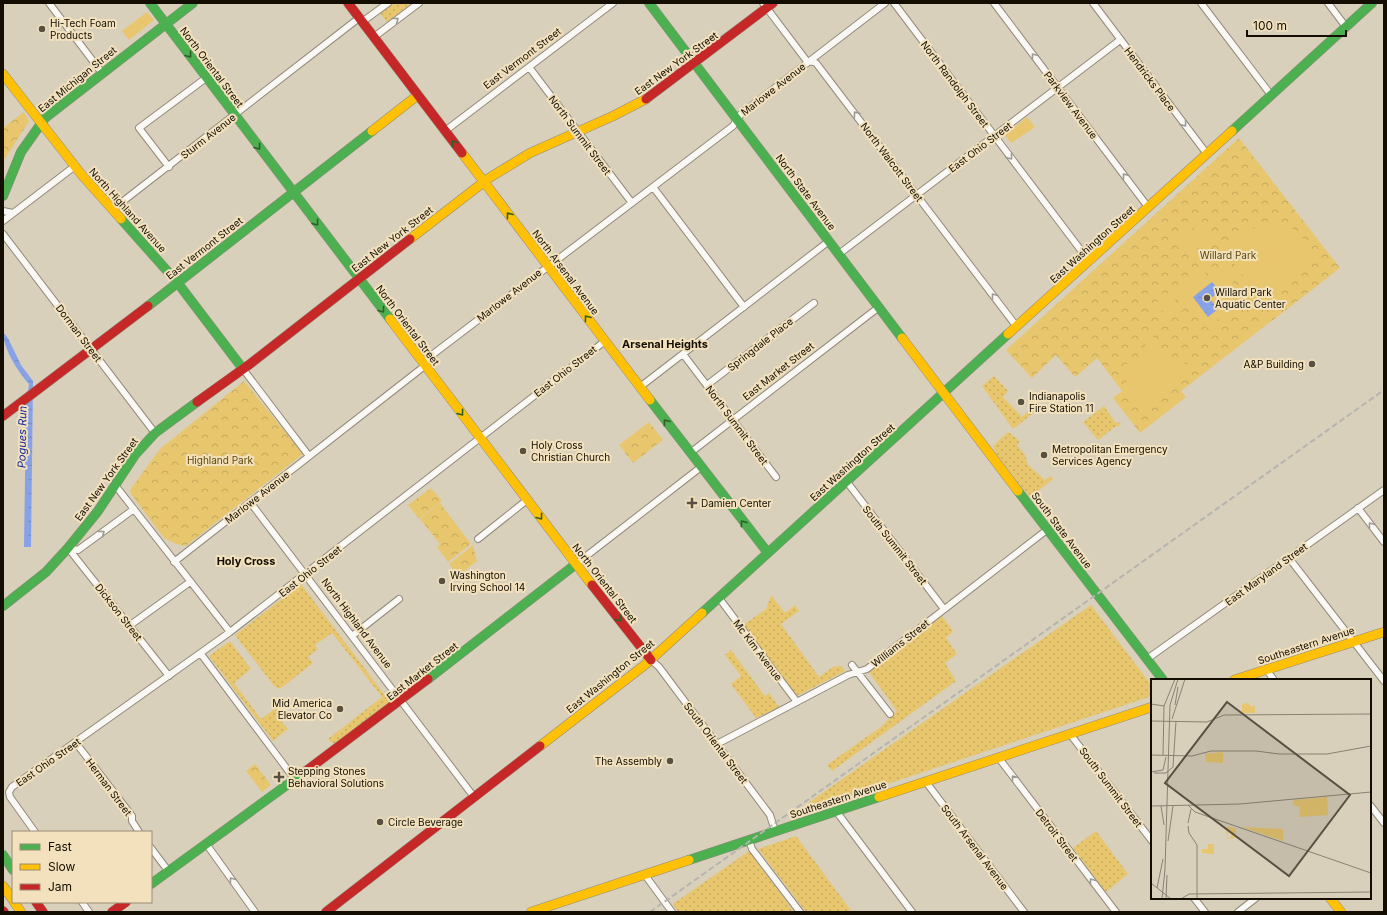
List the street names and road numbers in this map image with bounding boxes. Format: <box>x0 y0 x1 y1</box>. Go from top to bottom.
street label: North Oriental Street <box>178 24 247 110</box>
street label: East Vermont Street <box>481 24 564 91</box>
street label: East New York Street <box>632 28 720 97</box>
street label: North Randolph Street <box>919 38 992 130</box>
street label: East Michigan Street <box>35 43 119 114</box>
street label: Hendricks Place <box>1122 45 1178 113</box>
street label: Marlowe Avenue <box>738 60 808 118</box>
street label: Parkview Avenue <box>1042 69 1100 141</box>
street label: North Summit Street <box>546 93 614 178</box>
street label: Sturm Avenue <box>178 111 238 161</box>
street label: East Ohio Street <box>946 119 1015 175</box>
street label: North Walcott Street <box>858 120 926 204</box>
street label: North State Avenue <box>774 152 838 232</box>
street label: North Highland Avenue <box>87 165 169 255</box>
street label: East Washington Street <box>1047 202 1137 285</box>
street label: East New York Street <box>349 203 436 274</box>
street label: East Vermont Street <box>163 214 245 282</box>
street label: North Arsenal Avenue <box>530 227 602 317</box>
street label: Marlowe Avenue <box>474 266 544 324</box>
street label: North Oriental Street <box>374 282 443 368</box>
street label: Dorman Street <box>54 302 105 365</box>
street label: Springdale Place <box>725 315 795 373</box>
street label: East Market Street <box>740 339 817 402</box>
street label: East Ohio Street <box>531 342 599 399</box>
street label: North Summit Street <box>703 383 771 468</box>
street label: East Washington Street <box>807 420 897 503</box>
street label: East New York Street <box>72 435 141 523</box>
street label: Marlowe Avenue <box>222 468 292 526</box>
street label: South State Avenue <box>1029 489 1095 571</box>
street label: South Summit Street <box>860 503 930 587</box>
street label: East Maryland Street <box>1223 540 1310 608</box>
street label: North Oriental Street <box>570 541 640 626</box>
street label: East Ohio Street <box>276 542 344 599</box>
street label: North Highland Avenue <box>319 576 395 670</box>
street label: Dickson Street <box>93 581 145 643</box>
street label: Williams Street <box>869 616 932 669</box>
street label: Mc Kim Avenue <box>731 617 785 683</box>
street label: Southeastern Avenue <box>1256 624 1356 666</box>
street label: East Washington Street <box>564 636 657 715</box>
street label: East Market Street <box>384 639 461 702</box>
street label: South Oriental Street <box>682 700 751 787</box>
street label: East Ohio Street <box>13 735 83 789</box>
street label: South Summit Street <box>1077 745 1145 830</box>
street label: Herman Street <box>84 756 135 819</box>
street label: Southeastern Avenue <box>788 778 888 820</box>
street label: South Arsenal Avenue <box>939 802 1011 892</box>
street label: Detroit Street <box>1033 806 1081 864</box>

